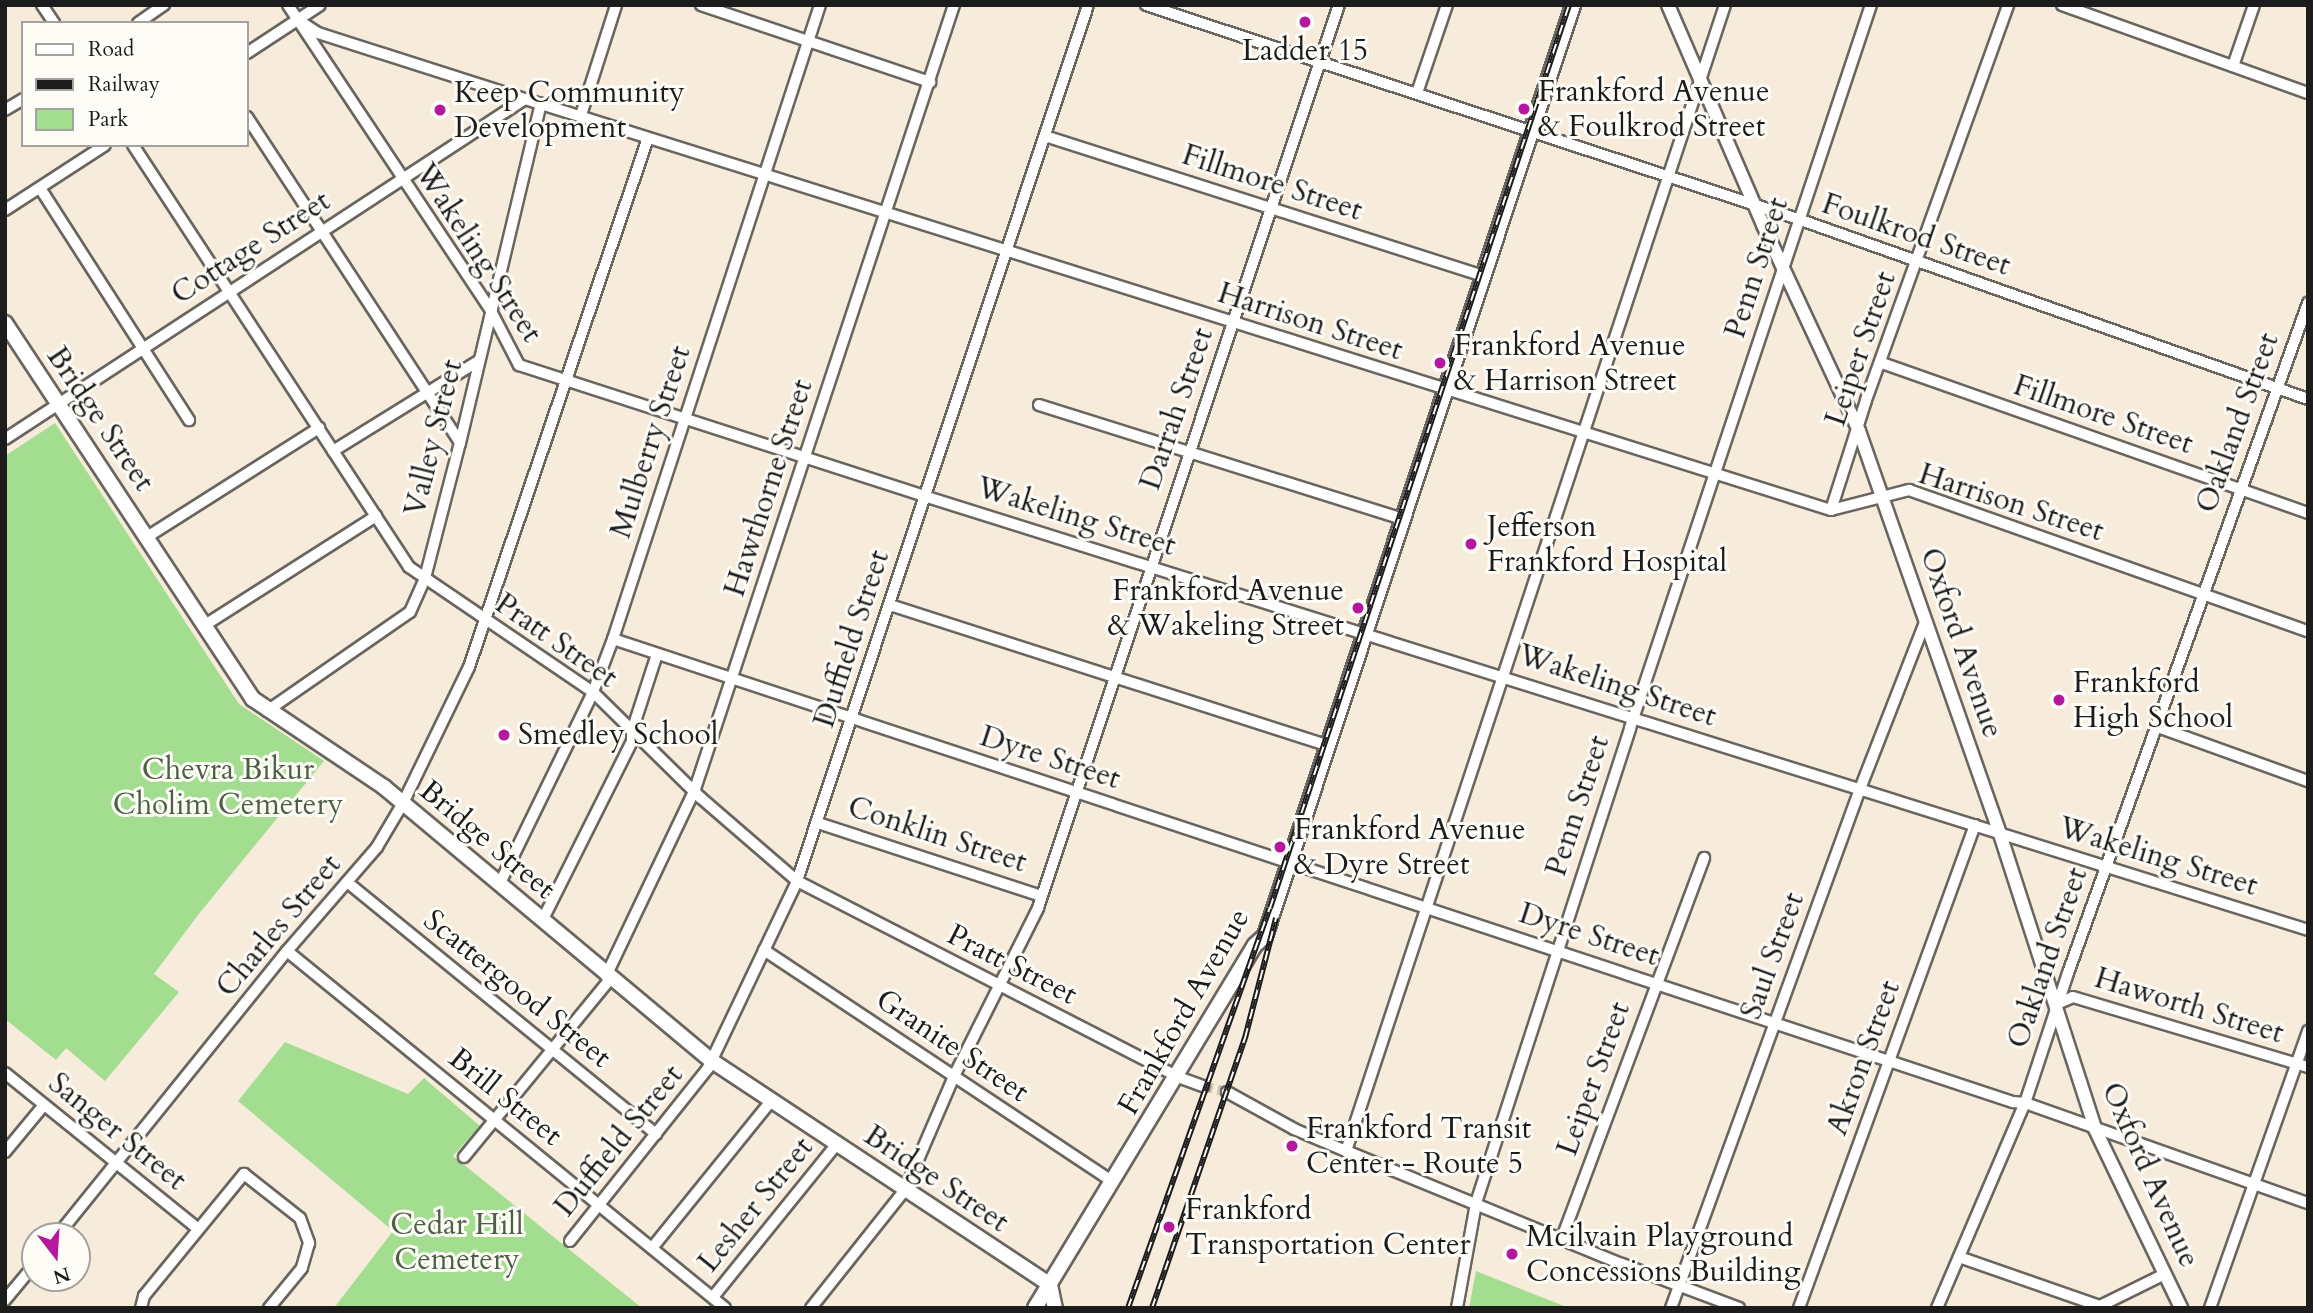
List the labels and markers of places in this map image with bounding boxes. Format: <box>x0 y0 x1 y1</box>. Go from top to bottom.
marker: Ladder 15 <box>1297 14 1313 30</box>
place label: Ladder 15 <box>1242 33 1368 69</box>
place label: Frankford Avenue & Foulkrod Street <box>1538 74 1770 144</box>
place label: Keep Community Development <box>454 75 685 146</box>
marker: Frankford Avenue & Foulkrod Street <box>1516 101 1532 117</box>
marker: Keep Community Development <box>432 102 448 118</box>
place label: Frankford Avenue & Harrison Street <box>1454 328 1686 398</box>
marker: Frankford Avenue & Harrison Street <box>1432 355 1448 371</box>
place label: Jefferson Frankford Hospital <box>1487 509 1727 580</box>
marker: Jefferson Frankford Hospital <box>1461 534 1481 554</box>
place label: Frankford Avenue & Wakeling Street <box>1108 573 1344 644</box>
marker: Frankford Avenue & Wakeling Street <box>1350 600 1366 616</box>
place label: Frankford High School <box>2073 665 2233 736</box>
marker: Frankford High School <box>2051 692 2067 708</box>
place label: Smedley School <box>518 717 718 753</box>
marker: Smedley School <box>496 727 512 743</box>
place label: Frankford Avenue & Dyre Street <box>1294 812 1526 882</box>
marker: Frankford Avenue & Dyre Street <box>1272 839 1288 855</box>
place label: Frankford Transit Center - Route 5 <box>1306 1111 1531 1182</box>
marker: Frankford Transit Center - Route 5 <box>1284 1138 1300 1154</box>
place label: Frankford Transportation Center <box>1185 1192 1470 1262</box>
marker: Frankford Transportation Center <box>1159 1217 1179 1237</box>
place label: Mcilvain Playground Concessions Building <box>1526 1219 1801 1290</box>
marker: Mcilvain Playground Concessions Building <box>1504 1246 1520 1262</box>

